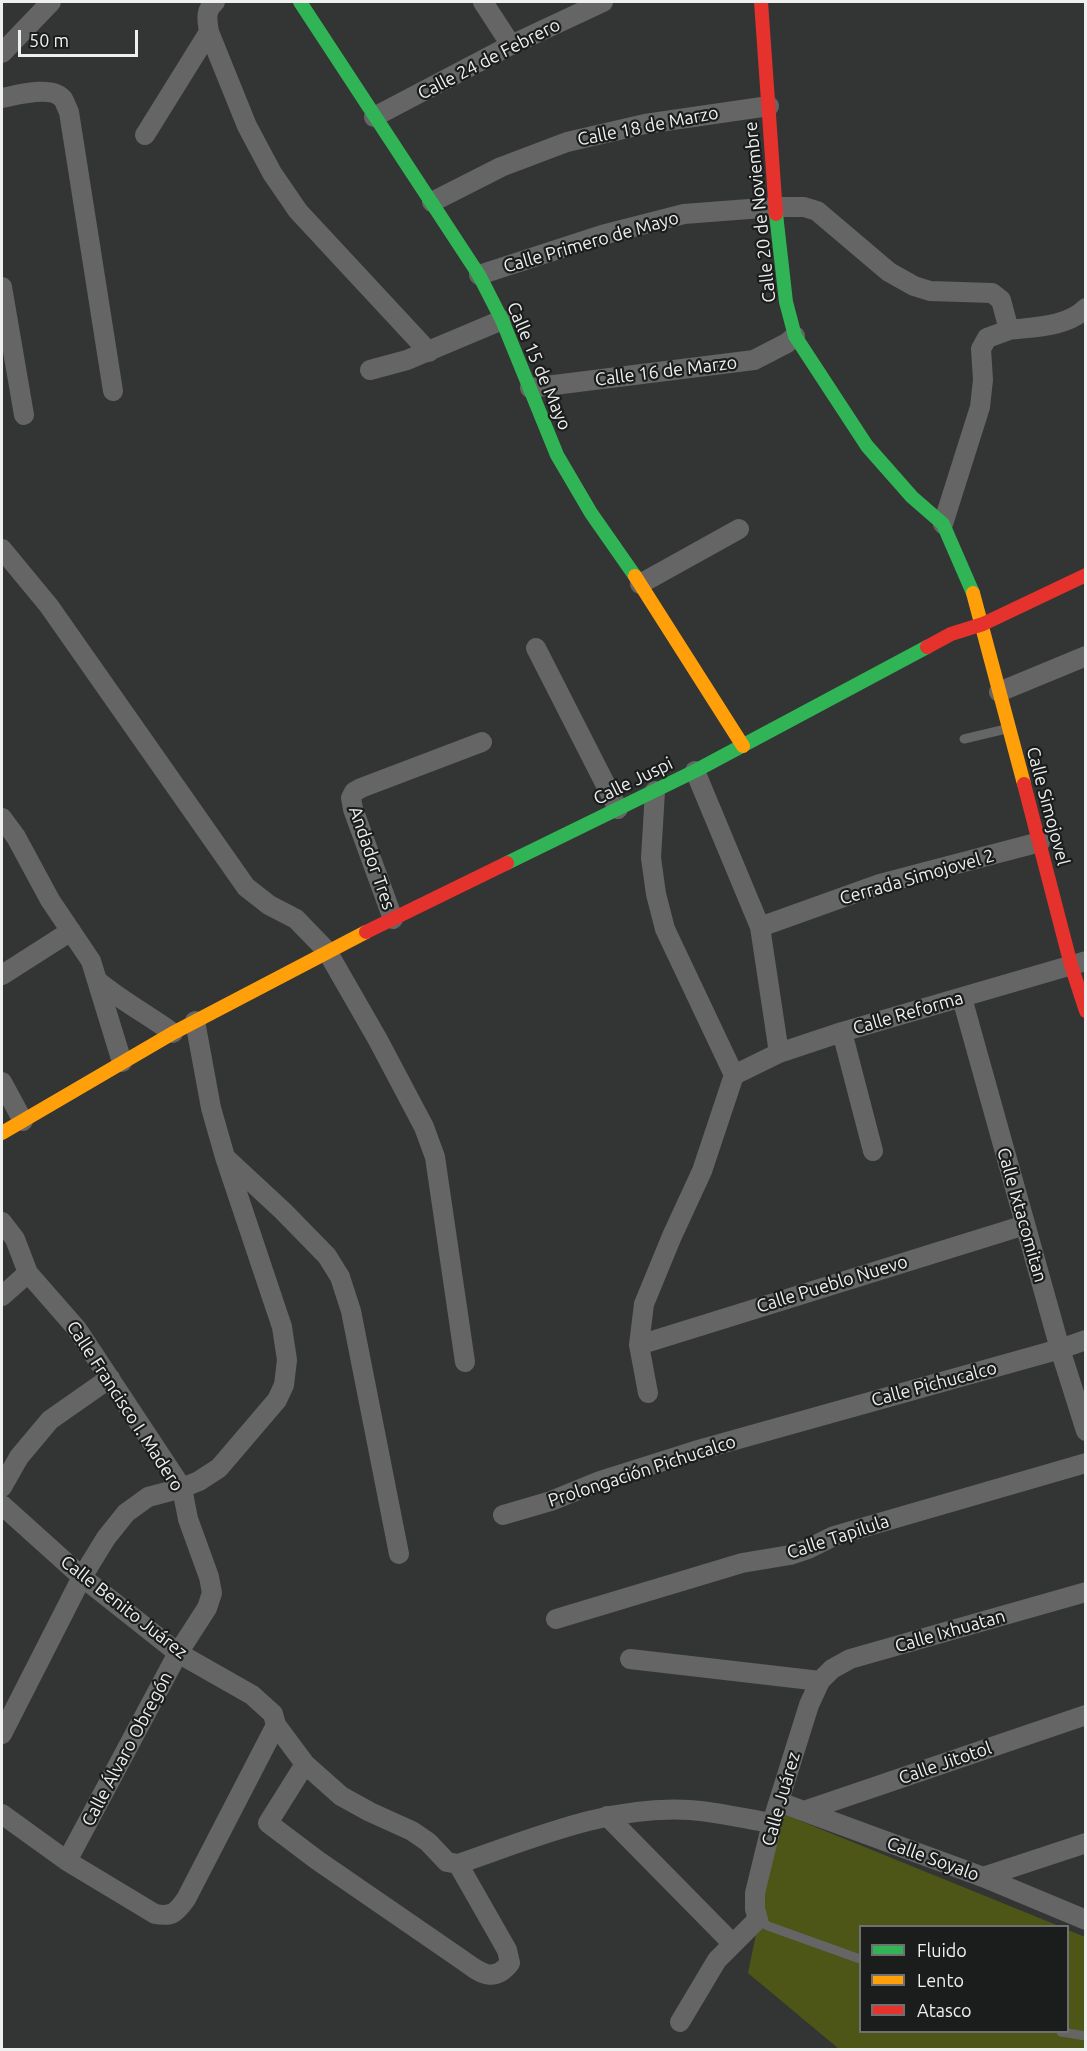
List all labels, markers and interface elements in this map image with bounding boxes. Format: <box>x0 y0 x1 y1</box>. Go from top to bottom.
street label: Calle 24 de Febrero <box>414 14 564 104</box>
scale bar <box>21 18 141 56</box>
text: 50 m <box>29 30 69 50</box>
street label: Calle 18 de Marzo <box>576 102 720 150</box>
street label: Calle 20 de Noviembre <box>740 120 780 304</box>
street label: Calle Primero de Mayo <box>501 207 681 277</box>
street label: Calle 15 de Mayo <box>502 299 576 433</box>
street label: Calle 16 de Marzo <box>594 352 738 390</box>
street label: Calle Simojovel <box>1022 744 1074 868</box>
street label: Calle Juspi <box>590 753 676 809</box>
street label: Andador Tres <box>344 804 400 912</box>
street label: Cerrada Simojovel 2 <box>837 845 997 909</box>
street label: Calle Reforma <box>850 987 966 1039</box>
street label: Calle Ixtacomitan <box>992 1145 1052 1285</box>
street label: Calle Pueblo Nuevo <box>754 1251 910 1317</box>
street label: Calle Francisco I. Madero <box>62 1317 188 1495</box>
street label: Calle Pichucalco <box>869 1357 999 1411</box>
street label: Prolongación Pichucalco <box>545 1430 739 1512</box>
street label: Calle Tapilula <box>784 1510 892 1564</box>
street label: Calle Benito Juárez <box>56 1551 192 1663</box>
street label: Calle Ixhuatan <box>892 1605 1008 1657</box>
street label: Calle Álvaro Obregón <box>77 1668 177 1830</box>
street label: Calle Jitotol <box>896 1737 994 1789</box>
street label: Calle Juárez <box>757 1749 805 1849</box>
street label: Calle Soyalo <box>884 1832 982 1886</box>
legend <box>859 1925 1069 2033</box>
text: Fluido <box>917 1940 967 1960</box>
text: Lento <box>917 1970 964 1990</box>
text: Atasco <box>917 2000 972 2020</box>

